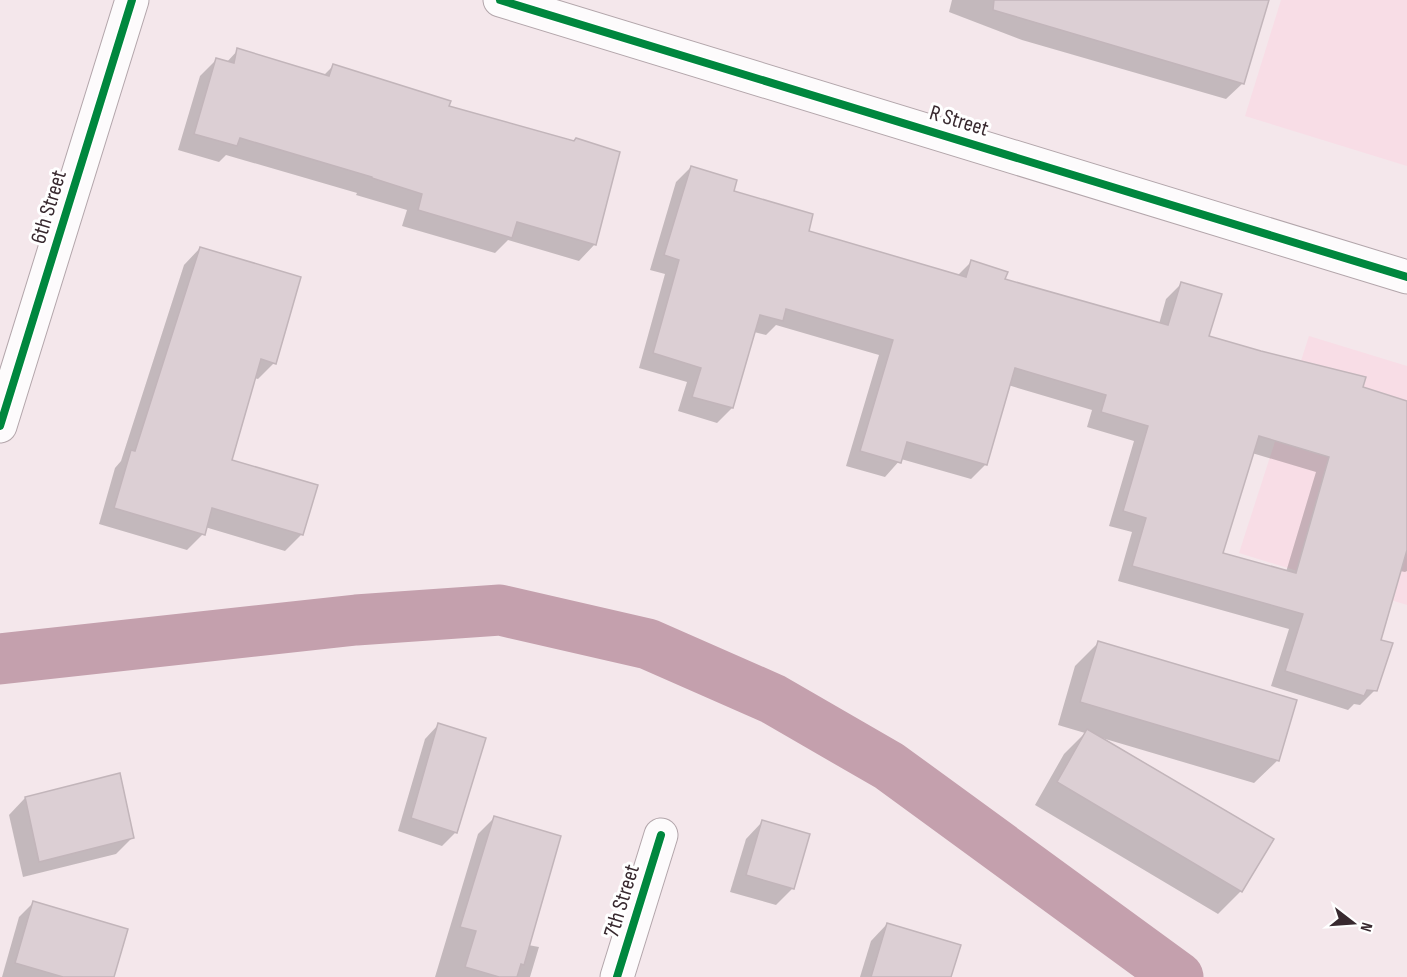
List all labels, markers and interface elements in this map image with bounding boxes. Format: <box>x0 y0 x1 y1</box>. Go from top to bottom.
street label: R Street <box>926 99 992 143</box>
street label: 6th Street <box>25 167 73 247</box>
street label: 7th Street <box>598 861 646 941</box>
north arrow <box>1323 893 1383 953</box>
text: N <box>1356 920 1376 934</box>

